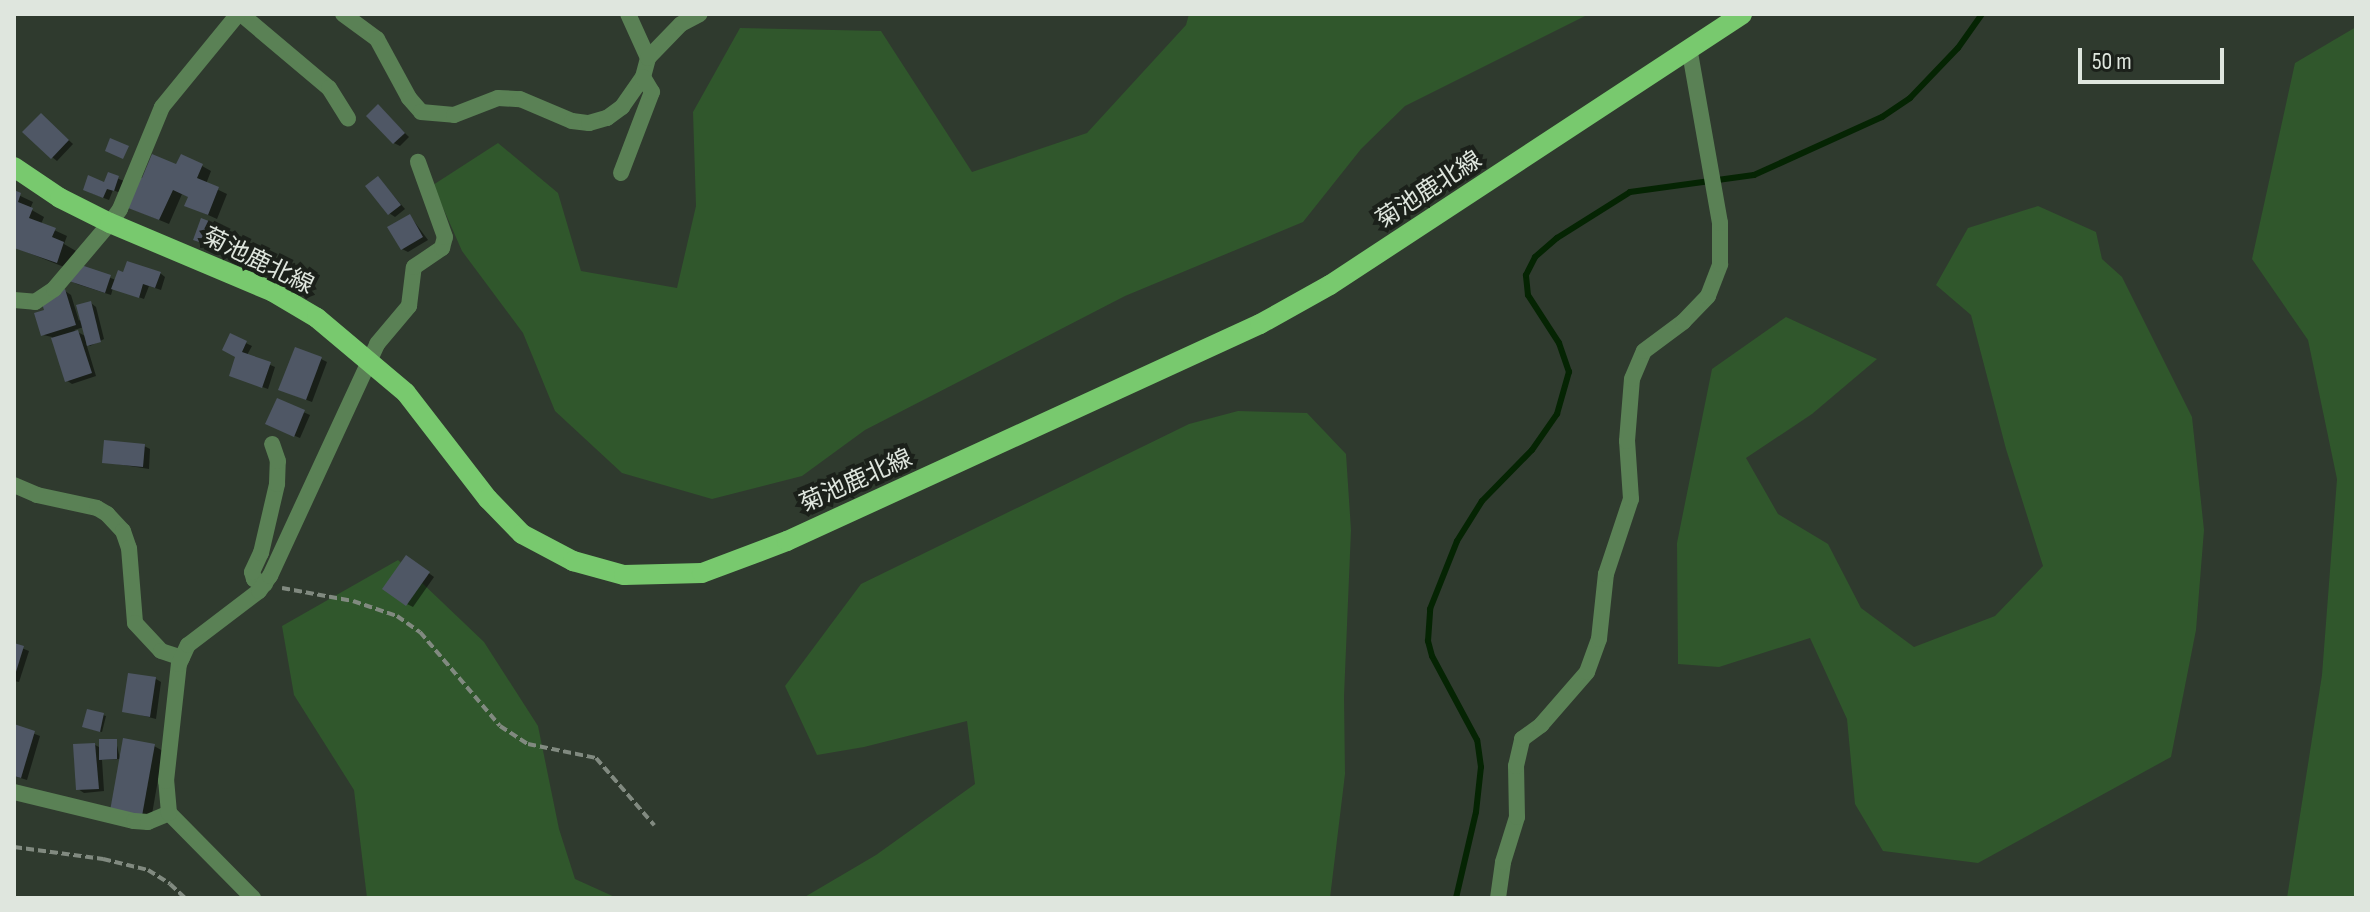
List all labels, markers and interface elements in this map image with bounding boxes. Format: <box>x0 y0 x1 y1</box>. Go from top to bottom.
scale bar <box>2082 32 2228 82</box>
text: 50 m <box>2092 47 2132 76</box>
street label: 菊池鹿北線 <box>1371 145 1487 235</box>
street label: 菊池鹿北線 <box>198 222 318 300</box>
street label: 菊池鹿北線 <box>795 443 917 519</box>

